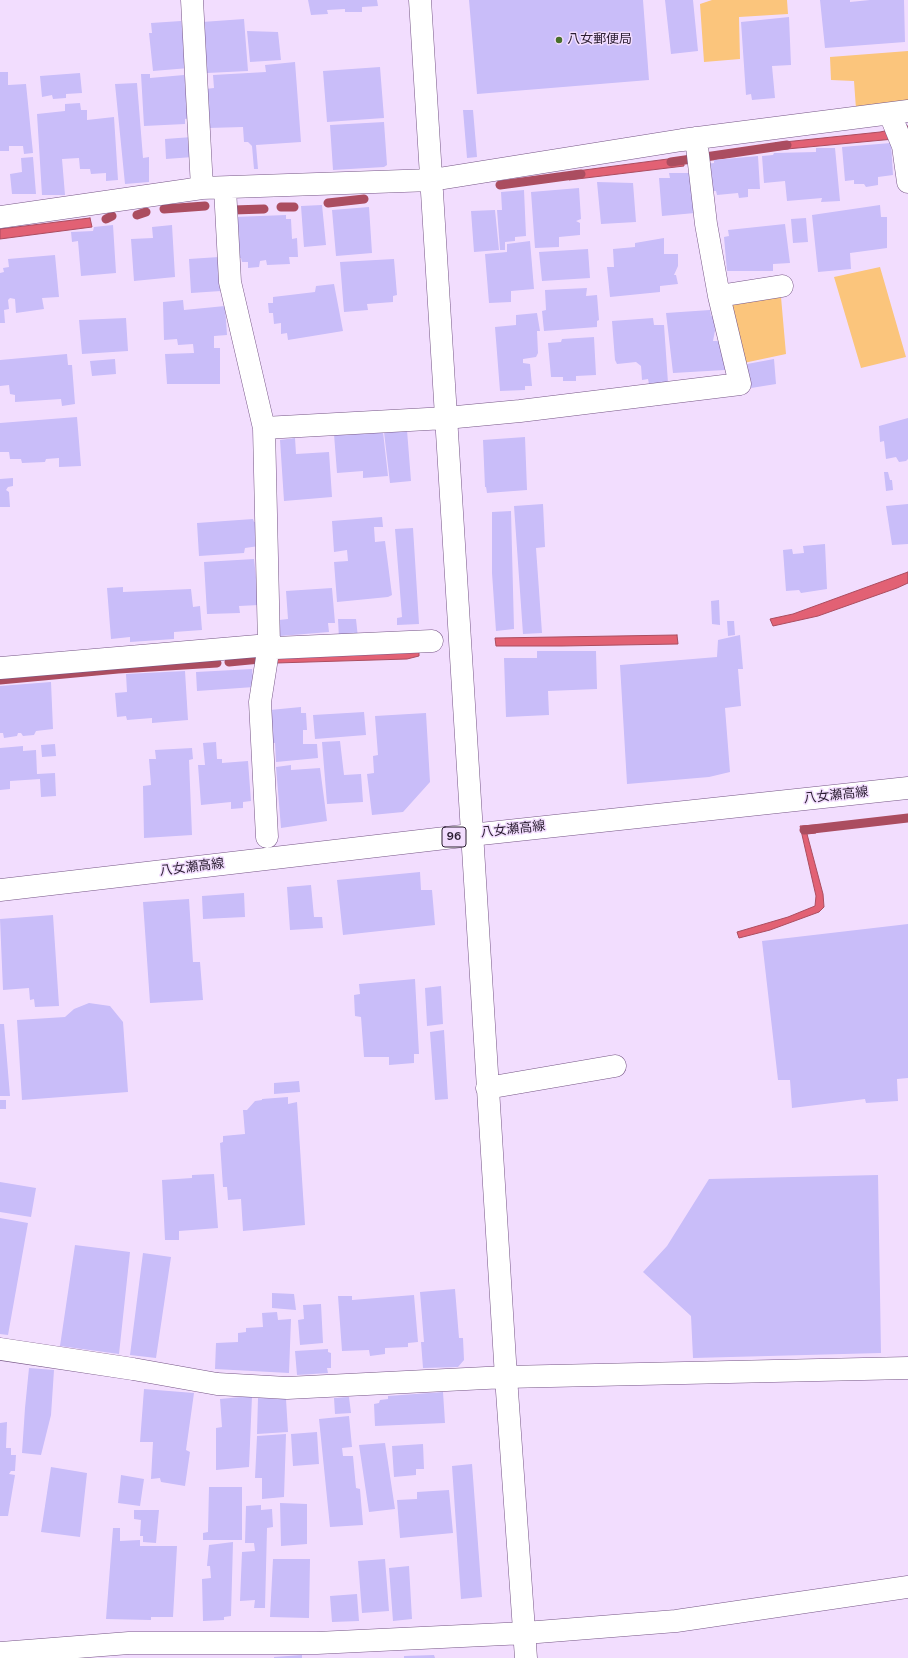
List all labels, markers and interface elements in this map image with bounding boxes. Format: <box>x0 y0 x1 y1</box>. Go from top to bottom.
place label: 八女郵便局 <box>567 32 632 48</box>
marker: 八女郵便局 <box>554 35 564 45</box>
street label: 八女瀬高線 <box>803 785 869 807</box>
street label: 八女瀬高線 <box>480 819 546 841</box>
road number: 96 <box>442 827 466 847</box>
street label: 八女瀬高線 <box>159 856 225 880</box>

